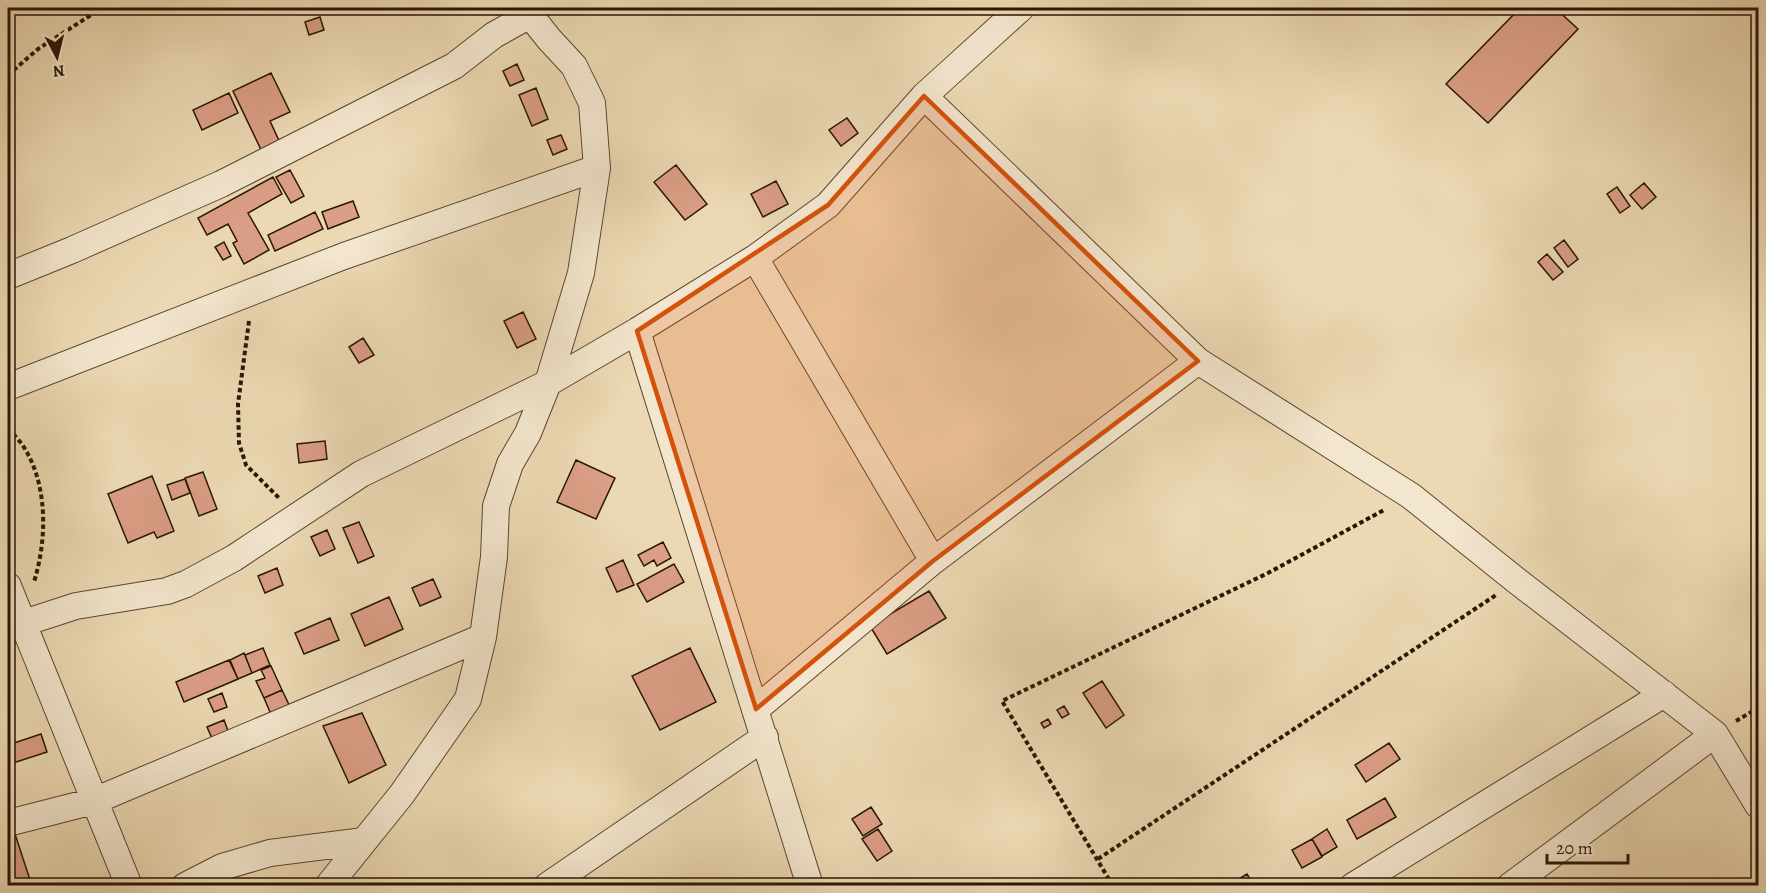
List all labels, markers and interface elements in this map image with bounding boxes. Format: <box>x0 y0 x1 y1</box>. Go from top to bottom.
north arrow <box>27 27 87 87</box>
text: N <box>51 59 66 83</box>
scale bar <box>1547 827 1628 865</box>
text: 20 m <box>1556 836 1593 860</box>

